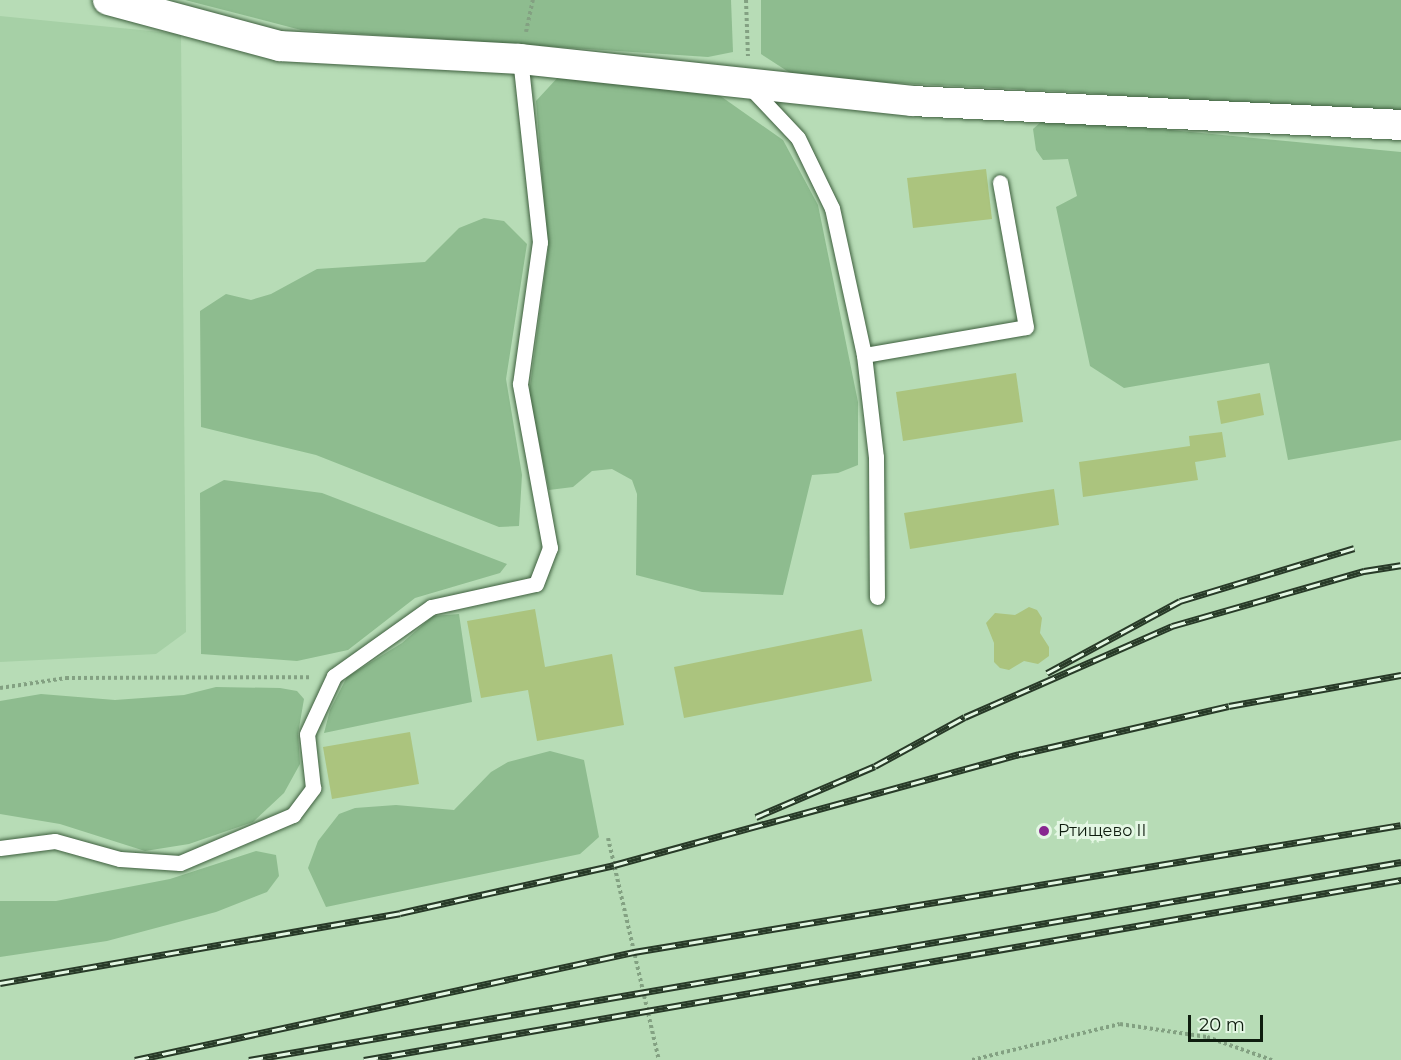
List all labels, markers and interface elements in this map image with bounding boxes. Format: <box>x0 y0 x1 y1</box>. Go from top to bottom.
place label: Ртищево II <box>1058 821 1146 841</box>
marker: Ртищево II <box>1035 822 1053 840</box>
scale bar <box>1191 1003 1266 1041</box>
text: 20 m <box>1199 1014 1245 1036</box>

